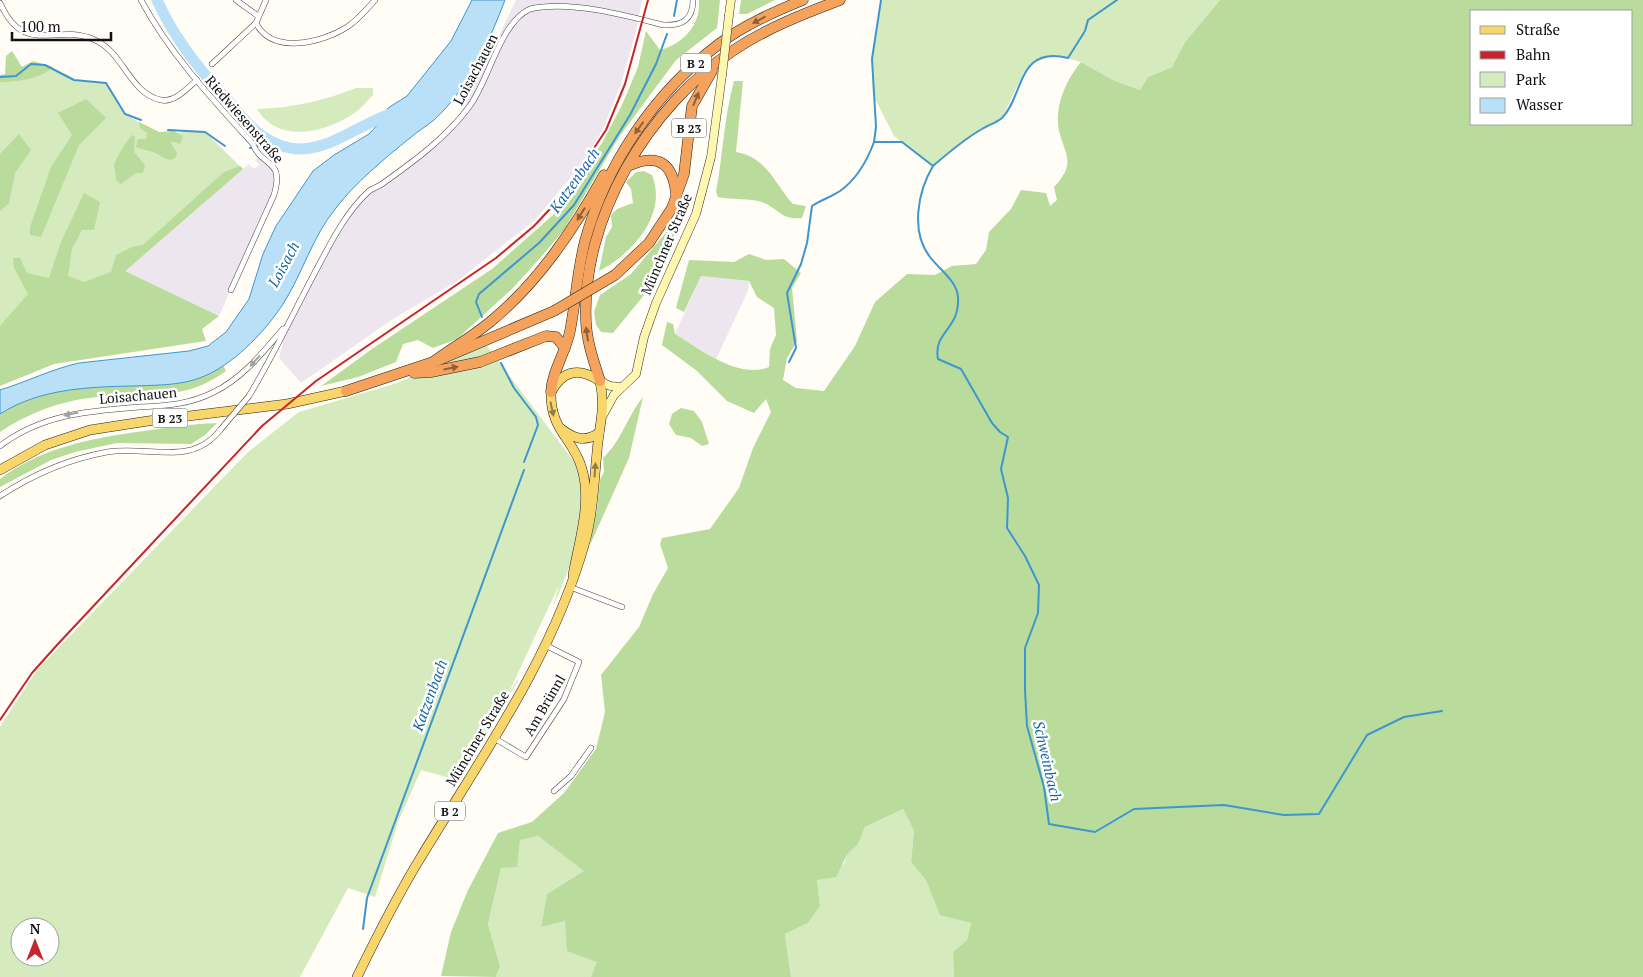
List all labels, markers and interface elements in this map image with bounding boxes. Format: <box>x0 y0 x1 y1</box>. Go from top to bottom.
scale bar <box>12 10 111 42</box>
legend <box>1470 10 1633 125</box>
text: 100 m <box>20 16 61 36</box>
one-way arrow <box>751 16 766 24</box>
text: Straße <box>1516 19 1560 39</box>
street label: Loisachauen <box>448 30 502 108</box>
text: Bahn <box>1516 44 1551 64</box>
road number: B 2 <box>681 54 711 72</box>
text: Park <box>1516 69 1546 89</box>
street label: Riedwiesenstraße <box>202 71 288 167</box>
one-way arrow <box>692 92 700 106</box>
text: Wasser <box>1516 94 1563 114</box>
road number: B 23 <box>672 119 706 138</box>
one-way arrow <box>634 121 644 135</box>
water label: Katzenbach <box>544 144 604 217</box>
street label: Münchner Straße <box>636 190 696 298</box>
one-way arrow <box>576 208 585 221</box>
water label: Loisach <box>262 238 303 291</box>
one-way arrow <box>583 326 591 342</box>
one-way arrow <box>250 355 261 367</box>
one-way arrow <box>444 364 460 372</box>
street label: Loisachauen <box>98 382 178 408</box>
one-way arrow <box>549 402 557 418</box>
road number: B 23 <box>152 408 188 428</box>
one-way arrow <box>63 410 78 418</box>
one-way arrow <box>592 462 600 478</box>
water label: Katzenbach <box>407 657 451 734</box>
street label: Am Brünnl <box>519 671 569 739</box>
street label: Münchner Straße <box>441 687 513 789</box>
water label: Schweinbach <box>1029 719 1067 803</box>
road number: B 2 <box>435 801 465 820</box>
north arrow <box>10 917 60 967</box>
text: N <box>30 919 41 938</box>

